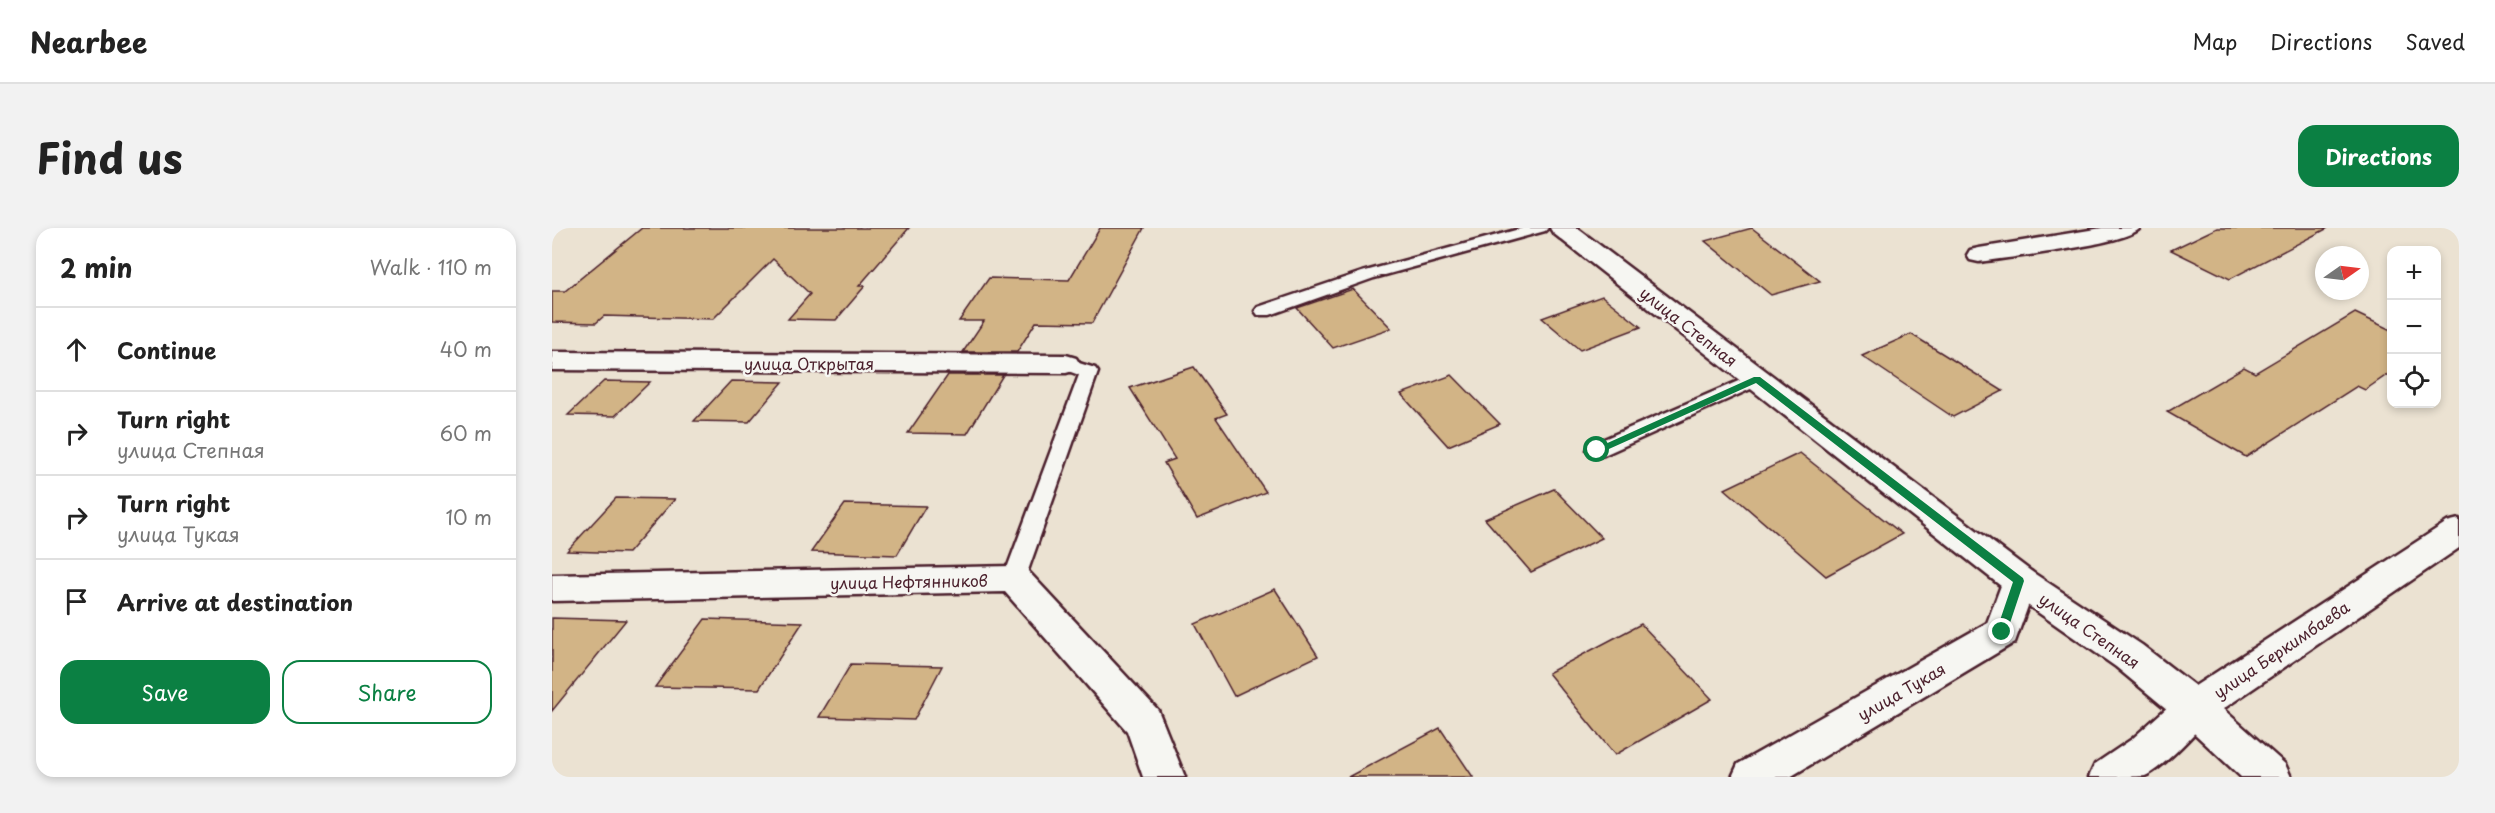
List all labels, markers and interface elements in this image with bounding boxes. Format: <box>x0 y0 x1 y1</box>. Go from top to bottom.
text: Nearbee <box>30 20 147 63</box>
text: Map <box>2192 25 2237 57</box>
text: Directions <box>2270 25 2372 57</box>
text: Saved <box>2405 25 2465 57</box>
text: Find us <box>36 125 183 188</box>
button: Directions <box>2298 125 2459 187</box>
north arrow <box>2315 246 2369 300</box>
map controls <box>2387 246 2441 408</box>
button: + <box>2387 246 2441 300</box>
text: 2 min <box>60 248 133 287</box>
text: Walk · 110 m <box>370 252 492 282</box>
street label: улица Степная <box>1635 280 1743 372</box>
button: − <box>2387 300 2441 354</box>
icon: ahead <box>60 333 93 366</box>
text: Continue <box>117 333 216 366</box>
text: 40 m <box>440 334 492 364</box>
street label: улица Открытая <box>744 351 874 375</box>
button: locate <box>2387 354 2441 408</box>
text: Turn right <box>117 402 230 435</box>
icon: right <box>60 417 93 450</box>
text: 60 m <box>440 418 492 448</box>
text: улица Степная <box>117 435 265 465</box>
route start <box>1583 436 1609 462</box>
text: Turn right <box>117 486 230 519</box>
icon: right <box>60 501 93 534</box>
text: 10 m <box>445 502 492 532</box>
text: улица Тукая <box>117 519 240 549</box>
street label: улица Нефтянников <box>830 568 988 594</box>
icon: arrive <box>60 585 93 618</box>
text: Arrive at destination <box>117 585 353 618</box>
street label: улица Степная <box>2035 586 2145 674</box>
street label: улица Беркимбаева <box>2208 594 2354 704</box>
route end <box>1988 618 2014 644</box>
street label: улица Тукая <box>1853 656 1949 726</box>
button: Save <box>60 660 270 724</box>
button: Share <box>282 660 492 724</box>

